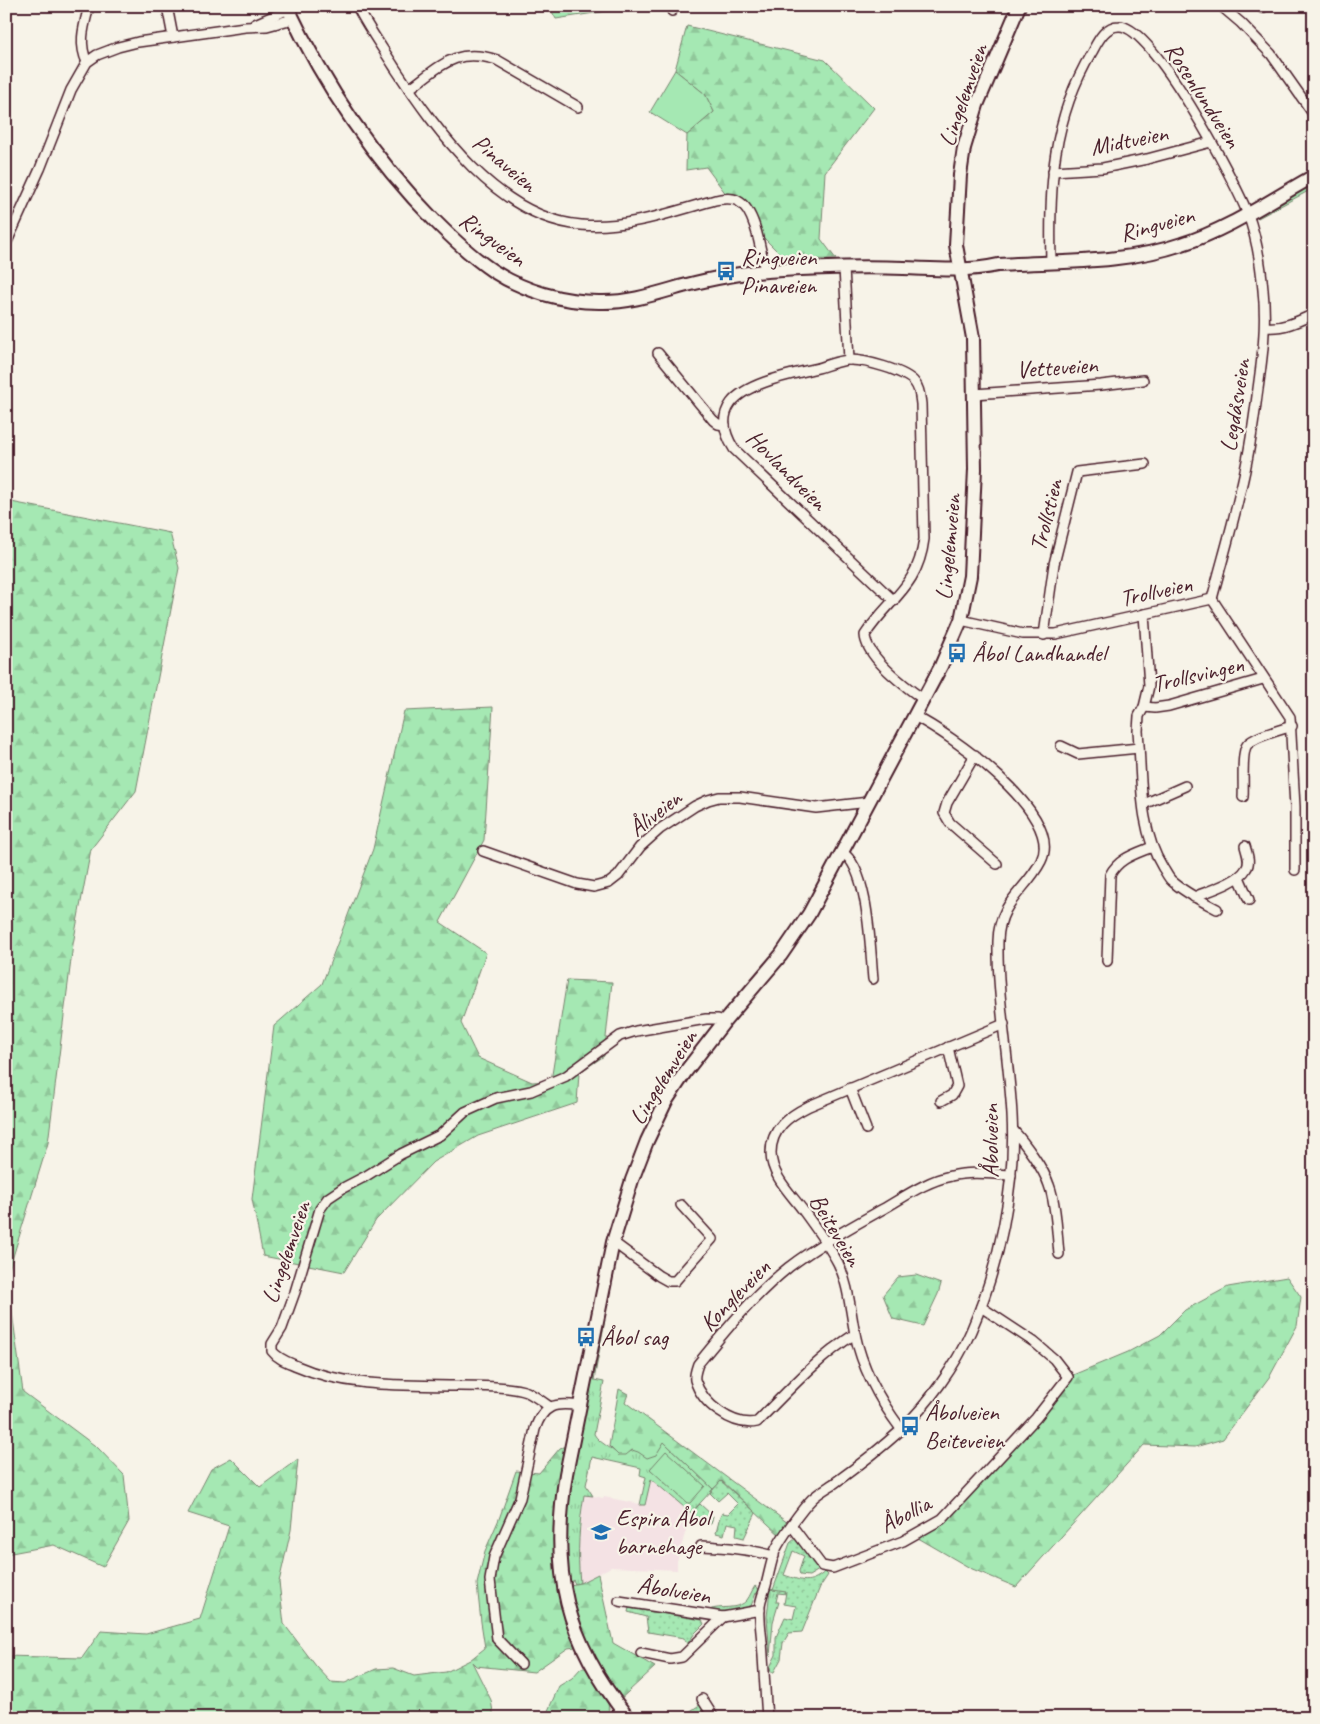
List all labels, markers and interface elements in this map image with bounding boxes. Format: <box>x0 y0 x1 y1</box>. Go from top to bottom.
street label: Rosenlundveien <box>1158 37 1249 154</box>
street label: Lingelemveien <box>932 39 995 150</box>
street label: Midtveien <box>1088 118 1171 162</box>
street label: Pinaveien <box>467 127 544 199</box>
street label: Ringveien <box>1117 199 1199 248</box>
street label: Ringveien <box>454 205 533 274</box>
place label: Ringveien Pinaveien <box>741 242 818 300</box>
bus stop icon: Ringveien Pinaveien <box>715 260 737 282</box>
street label: Vetteveien <box>1015 349 1100 385</box>
street label: Legdåsveien <box>1213 355 1257 454</box>
street label: Hovlandveien <box>740 423 835 518</box>
street label: Trollstien <box>1023 475 1070 554</box>
street label: Lingelemveien <box>928 492 968 601</box>
street label: Trollveien <box>1117 569 1195 613</box>
place label: Åbol Landhandel <box>972 638 1110 668</box>
bus stop icon: Åbol Landhandel <box>946 642 968 664</box>
street label: Trollsvingen <box>1149 649 1247 699</box>
street label: Åliveien <box>622 782 689 843</box>
street label: Lingelemveien <box>622 1023 704 1130</box>
street label: Åbolveien <box>975 1103 1005 1178</box>
street label: Beiteveien <box>803 1188 870 1273</box>
street label: Lingelemveien <box>255 1196 318 1307</box>
street label: Kongleveien <box>693 1252 777 1338</box>
place label: Åbol sag <box>601 1322 670 1352</box>
bus stop icon: Åbol sag <box>575 1326 597 1348</box>
place label: Åbolveien Beiteveien <box>925 1397 1006 1455</box>
bus stop icon: Åbolveien Beiteveien <box>899 1415 921 1437</box>
street label: Åbollia <box>874 1487 938 1540</box>
place label: Espira Åbol barnehage <box>616 1503 713 1561</box>
school or university icon: Espira Åbol barnehage <box>590 1521 612 1543</box>
street label: Åbolveien <box>635 1569 714 1611</box>

